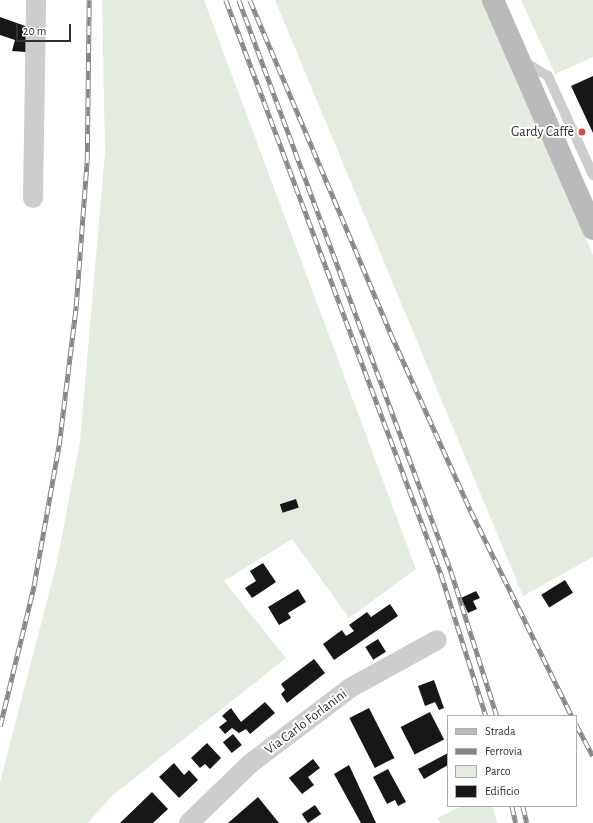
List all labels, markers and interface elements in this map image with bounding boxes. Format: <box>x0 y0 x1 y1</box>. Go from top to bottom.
scale bar <box>18 16 73 42</box>
text: 20 m <box>23 25 46 37</box>
place label: Gardy Caffè <box>511 124 574 140</box>
marker: Gardy Caffè <box>577 127 587 137</box>
street label: Via Carlo Forlanini <box>262 686 350 758</box>
legend <box>447 715 577 807</box>
text: Strada <box>485 725 516 737</box>
text: Ferrovia <box>485 745 522 757</box>
text: Parco <box>485 765 511 777</box>
text: Edificio <box>485 785 520 797</box>

